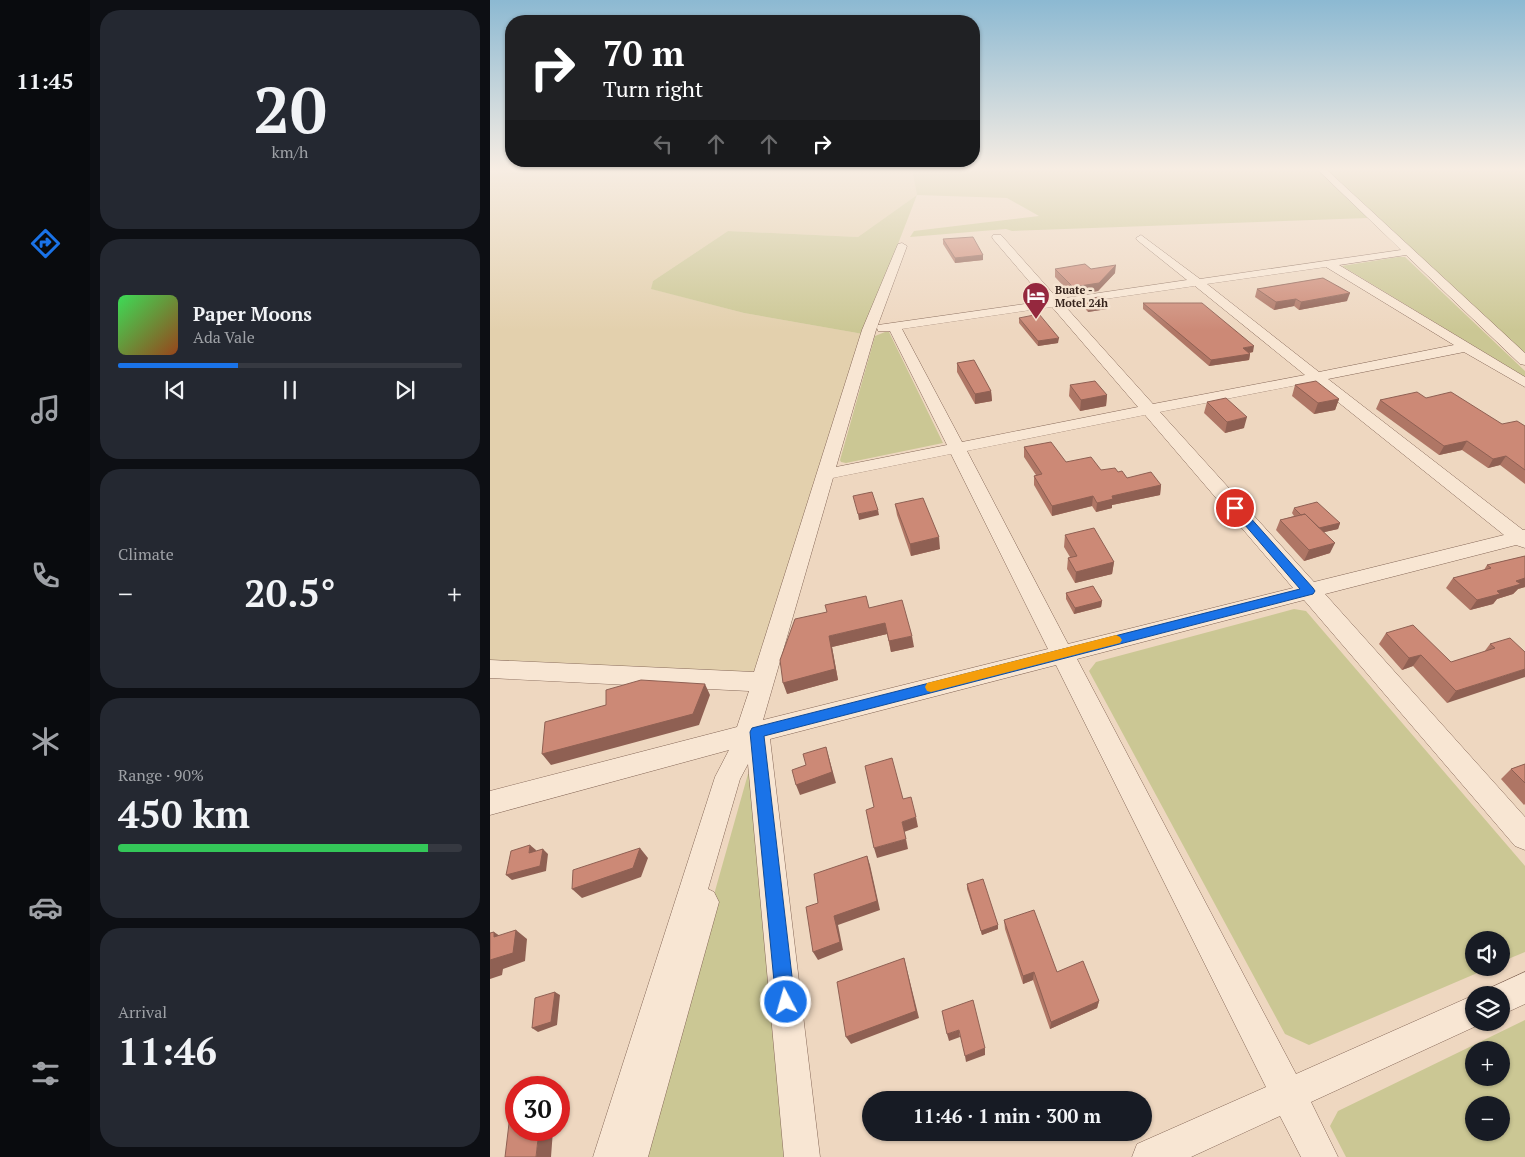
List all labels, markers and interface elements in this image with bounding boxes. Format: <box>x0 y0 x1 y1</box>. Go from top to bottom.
text: 70 m <box>603 30 684 76</box>
icon: right <box>520 35 585 100</box>
text: 20 <box>253 65 327 152</box>
text: 11:45 <box>16 66 74 95</box>
text: Turn right <box>603 74 703 103</box>
icon: left <box>649 130 677 158</box>
icon: ahead <box>702 130 730 158</box>
icon: ahead <box>755 130 783 158</box>
icon: right <box>808 130 836 158</box>
text: km/h <box>272 141 308 163</box>
icon: directions <box>28 226 63 261</box>
hotel icon: Buate - Motel 24h <box>1021 281 1051 320</box>
place label: Buate - Motel 24h <box>1055 283 1108 310</box>
text: Paper Moons <box>193 301 312 326</box>
text: Ada Vale <box>193 326 255 348</box>
icon: previous <box>161 376 189 404</box>
icon: pause <box>276 376 304 404</box>
icon: next <box>391 376 419 404</box>
icon: music <box>28 392 63 427</box>
pin <box>1214 487 1256 529</box>
icon: arrive <box>1221 494 1249 522</box>
text: Climate <box>118 543 174 565</box>
icon: phone <box>28 558 63 593</box>
text: 20.5° <box>244 568 336 618</box>
text: − <box>118 575 133 612</box>
text: + <box>447 575 462 612</box>
icon: climate <box>28 724 63 759</box>
text: Range · 90% <box>118 764 204 786</box>
text: 450 km <box>118 789 250 839</box>
icon: car <box>28 890 63 925</box>
map controls <box>1465 931 1510 1141</box>
button: sound <box>1465 931 1510 976</box>
position arrow <box>759 975 811 1027</box>
button: layers <box>1465 986 1510 1031</box>
text: Arrival <box>118 1001 167 1023</box>
text: 11:46 <box>118 1026 217 1076</box>
button: + <box>1465 1041 1510 1086</box>
icon: filters <box>28 1056 63 1091</box>
speed limit sign: 30 <box>505 1076 570 1141</box>
button: − <box>1465 1096 1510 1141</box>
text: 11:46 · 1 min · 300 m <box>913 1103 1101 1128</box>

